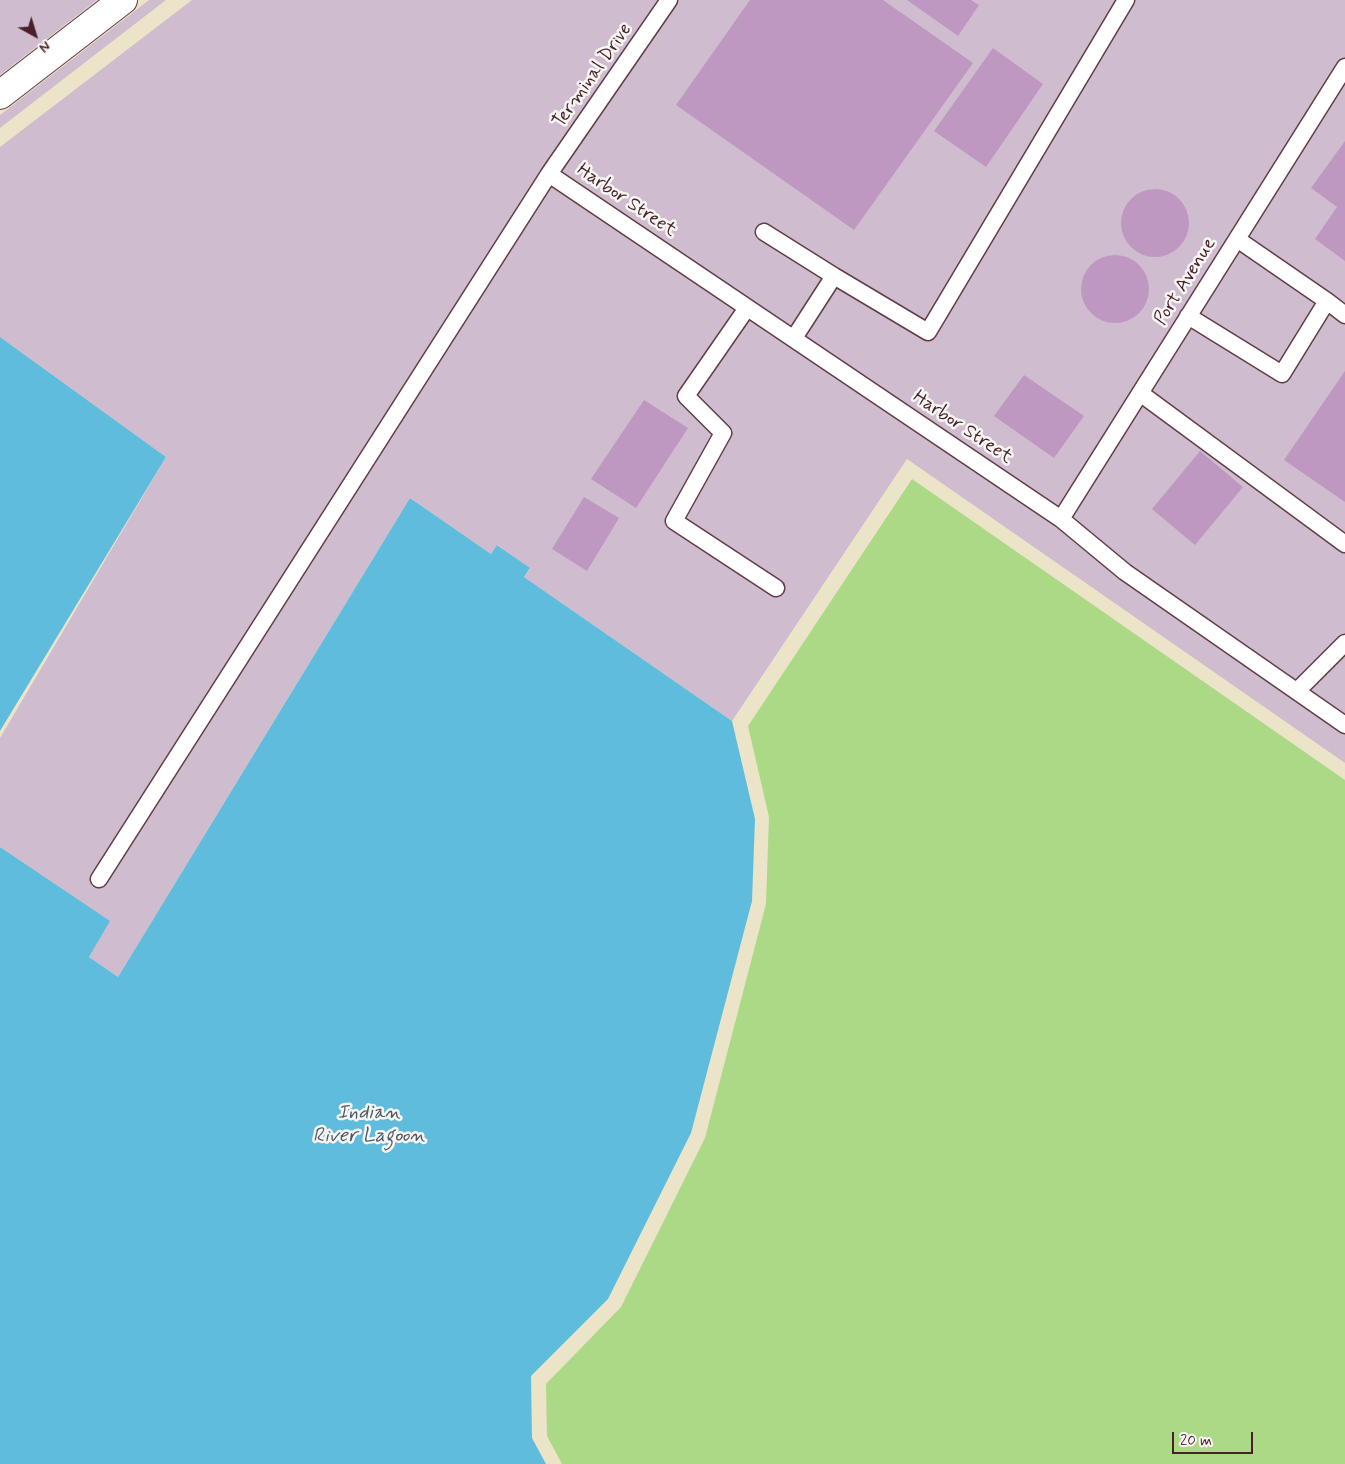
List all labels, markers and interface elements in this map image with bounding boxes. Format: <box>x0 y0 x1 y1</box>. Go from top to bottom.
north arrow <box>10 10 60 60</box>
street label: Terminal Drive <box>549 19 637 133</box>
text: N <box>35 37 54 57</box>
street label: Harbor Street <box>572 159 680 243</box>
street label: Port Avenue <box>1150 234 1222 330</box>
street label: Harbor Street <box>908 386 1016 470</box>
water label: Indian River Lagoon <box>313 1102 425 1149</box>
scale bar <box>1175 1422 1256 1454</box>
text: 20 m <box>1180 1431 1212 1451</box>

